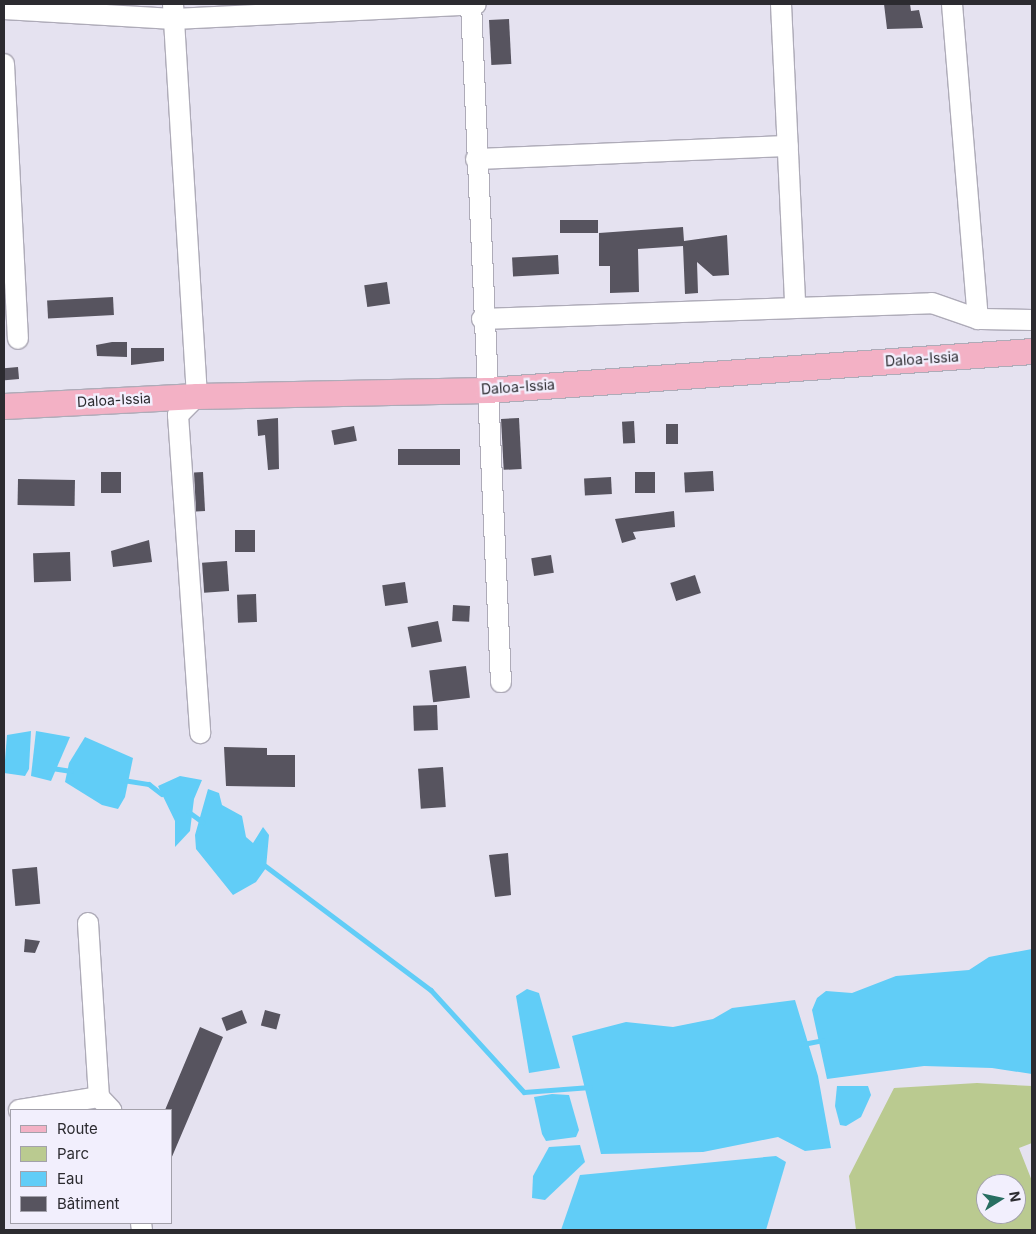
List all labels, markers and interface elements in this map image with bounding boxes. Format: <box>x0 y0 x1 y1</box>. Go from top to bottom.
street label: Daloa-Issia <box>885 348 959 370</box>
street label: Daloa-Issia <box>481 376 555 398</box>
street label: Daloa-Issia <box>77 390 151 410</box>
legend <box>10 1109 172 1224</box>
text: Route <box>57 1119 98 1138</box>
text: Parc <box>57 1144 89 1163</box>
text: Eau <box>57 1169 83 1188</box>
north arrow <box>976 1174 1026 1224</box>
text: N <box>1006 1190 1025 1203</box>
text: Bâtiment <box>57 1194 119 1213</box>

